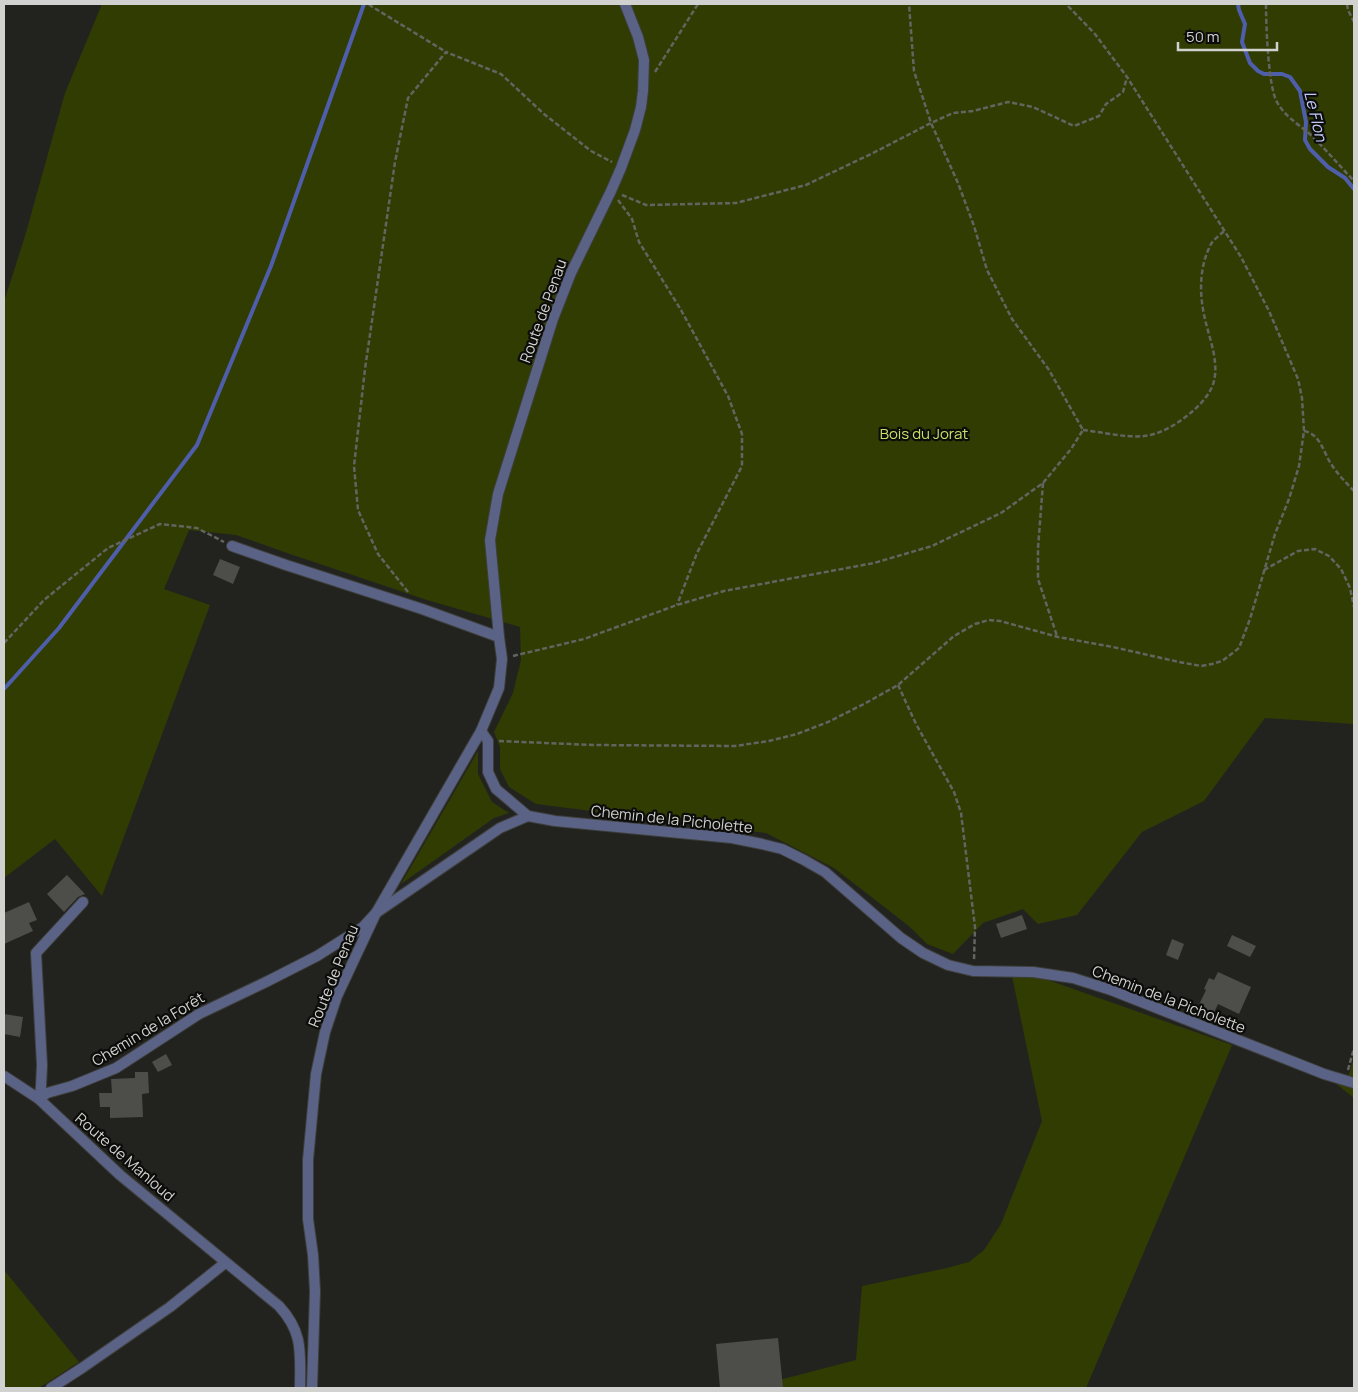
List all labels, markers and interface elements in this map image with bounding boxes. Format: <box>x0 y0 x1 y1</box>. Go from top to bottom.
scale bar <box>1178 20 1277 52</box>
text: 50 m <box>1186 26 1220 47</box>
water label: Le Flon <box>1299 88 1333 144</box>
street label: Route de Penau <box>514 256 572 366</box>
park label: Bois du Jorat <box>880 423 968 444</box>
street label: Chemin de la Picholette <box>590 800 754 838</box>
street label: Route de Penau <box>303 921 363 1031</box>
street label: Chemin de la Picholette <box>1089 960 1249 1038</box>
street label: Chemin de la Forêt <box>88 987 208 1071</box>
street label: Route de Manloud <box>71 1108 179 1206</box>

